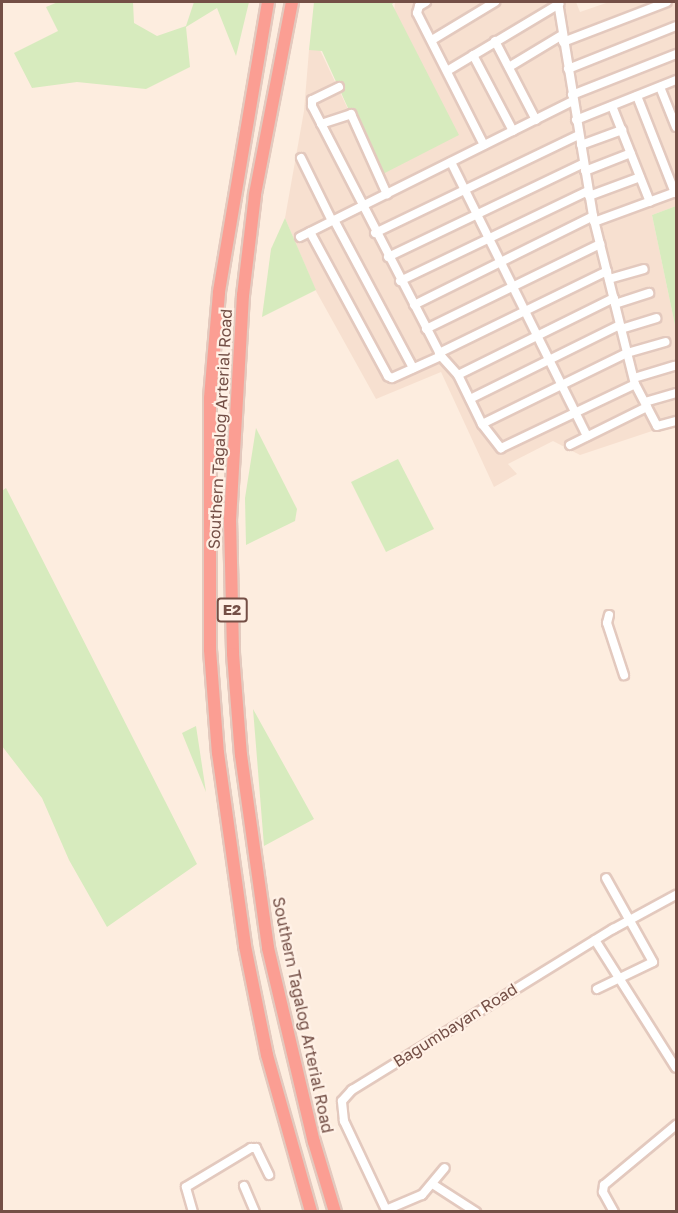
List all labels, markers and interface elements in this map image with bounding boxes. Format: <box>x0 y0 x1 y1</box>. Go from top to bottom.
street label: Southern Tagalog Arterial Road <box>204 308 236 550</box>
road number: E2 <box>216 598 248 622</box>
street label: Southern Tagalog Arterial Road <box>269 895 337 1135</box>
street label: Bagumbayan Road <box>389 979 521 1071</box>

